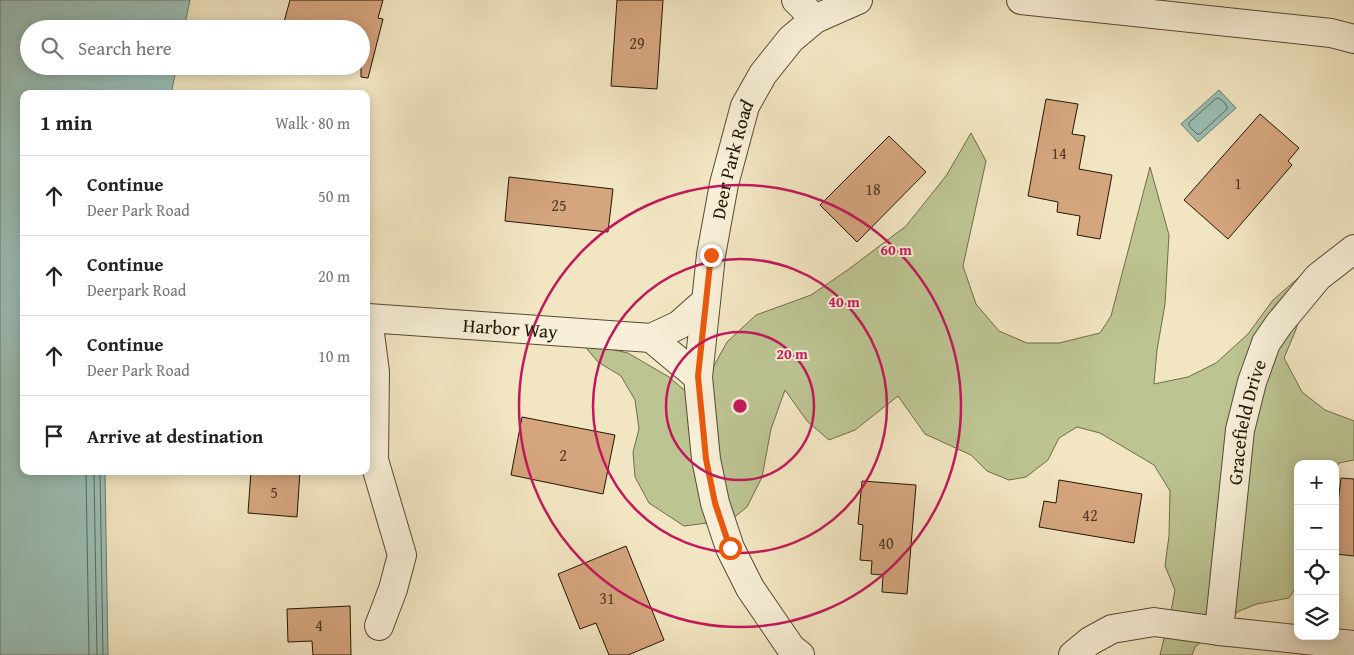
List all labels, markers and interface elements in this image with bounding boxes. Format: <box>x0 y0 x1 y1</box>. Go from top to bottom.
search box <box>20 20 370 75</box>
house number: 29 <box>629 31 645 55</box>
icon: search <box>38 34 66 62</box>
text: Search here <box>78 34 172 62</box>
street label: Deer Park Road <box>704 93 761 221</box>
text: 1 min <box>40 107 92 138</box>
text: Walk · 80 m <box>275 111 350 135</box>
house number: 14 <box>1051 141 1067 165</box>
text: Continue <box>87 170 164 198</box>
house number: 1 <box>1234 171 1242 195</box>
house number: 18 <box>865 177 881 201</box>
icon: ahead <box>40 182 68 210</box>
text: 50 m <box>318 184 350 208</box>
house number: 25 <box>551 193 567 217</box>
text: Deer Park Road <box>87 198 190 222</box>
text: 60 m <box>880 239 912 260</box>
route end <box>700 244 723 267</box>
text: Continue <box>87 250 164 278</box>
icon: ahead <box>40 262 68 290</box>
text: 20 m <box>318 264 350 288</box>
text: Deerpark Road <box>87 278 186 302</box>
text: 40 m <box>828 291 860 312</box>
street label: Harbor Way <box>462 311 559 345</box>
text: Continue <box>87 330 164 358</box>
icon: ahead <box>40 342 68 370</box>
text: 20 m <box>776 343 808 364</box>
text: 10 m <box>318 344 350 368</box>
street label: Gracefield Drive <box>1220 355 1273 486</box>
text: Deer Park Road <box>87 358 190 382</box>
centre of rings <box>731 397 749 415</box>
icon: arrive <box>40 422 68 450</box>
text: Arrive at destination <box>87 422 263 450</box>
house number: 2 <box>559 443 567 467</box>
map controls <box>1294 460 1339 640</box>
button: + <box>1294 460 1339 505</box>
house number: 5 <box>270 480 278 504</box>
house number: 42 <box>1082 503 1098 527</box>
button: − <box>1294 505 1339 550</box>
house number: 40 <box>878 531 894 555</box>
route start <box>719 537 742 560</box>
button: locate <box>1294 550 1339 595</box>
house number: 31 <box>599 586 615 610</box>
button: layers <box>1294 595 1339 640</box>
house number: 4 <box>315 613 323 637</box>

